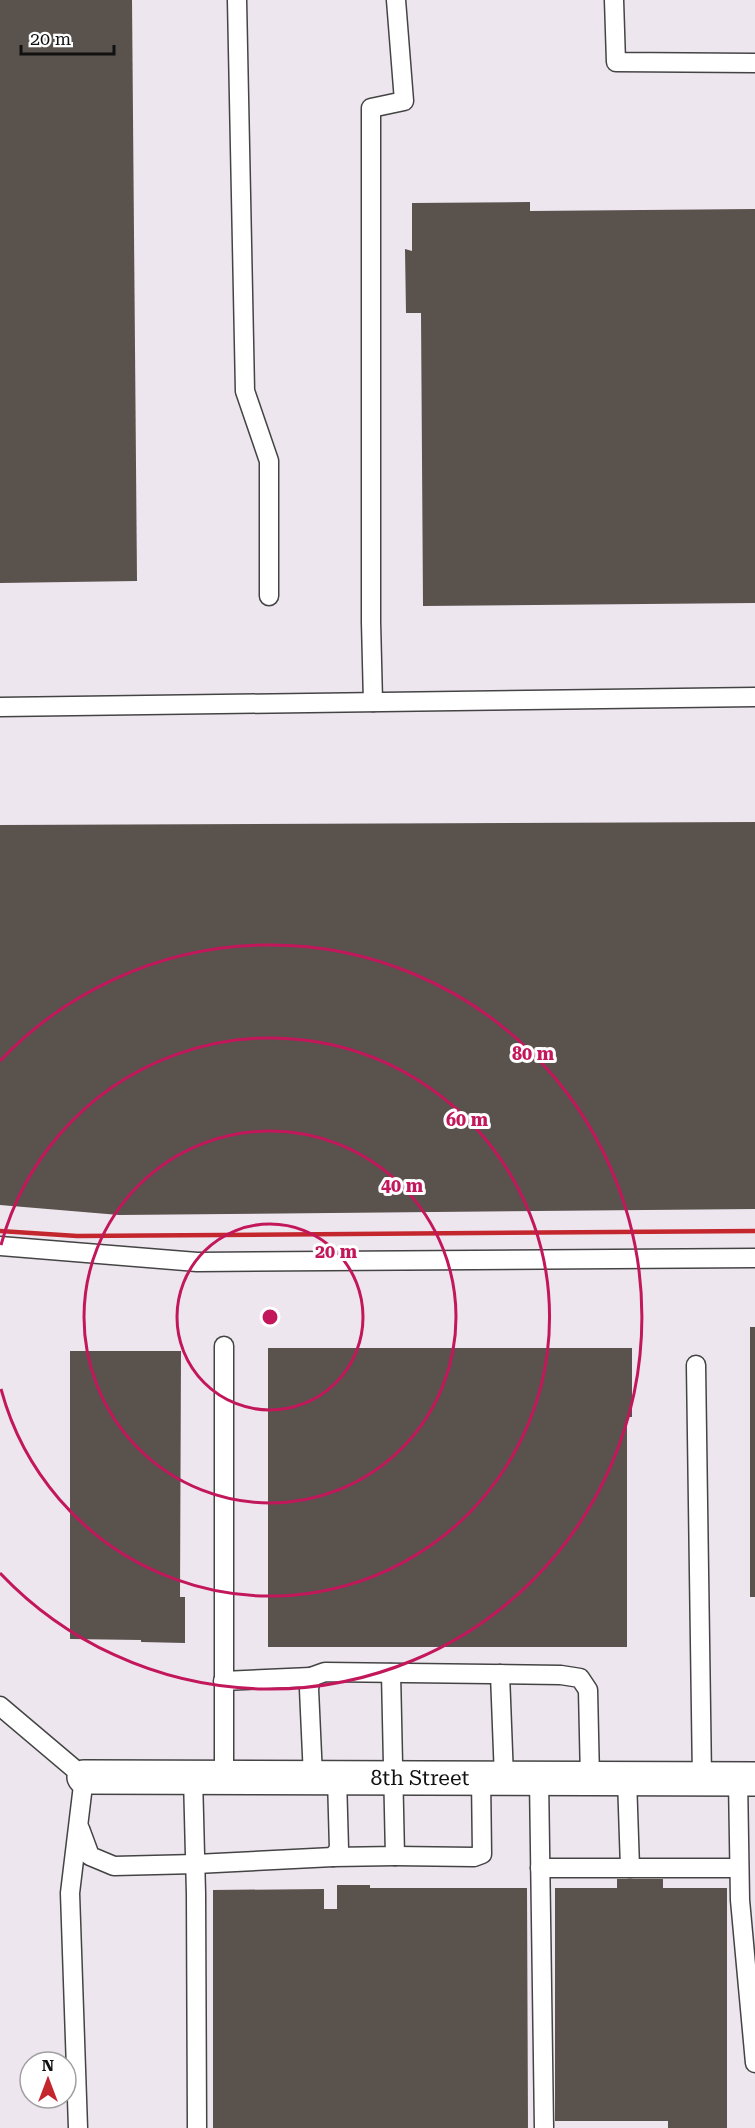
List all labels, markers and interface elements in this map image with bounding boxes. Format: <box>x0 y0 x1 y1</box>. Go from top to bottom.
scale bar <box>21 18 114 56</box>
text: 20 m <box>30 28 71 49</box>
text: 80 m <box>512 1043 555 1064</box>
text: 60 m <box>446 1109 489 1130</box>
text: 40 m <box>381 1175 424 1196</box>
text: 20 m <box>315 1241 358 1262</box>
centre of rings <box>260 1307 280 1327</box>
street label: 8th Street <box>371 1766 470 1790</box>
north arrow <box>18 2050 78 2110</box>
text: N <box>42 2056 54 2075</box>

